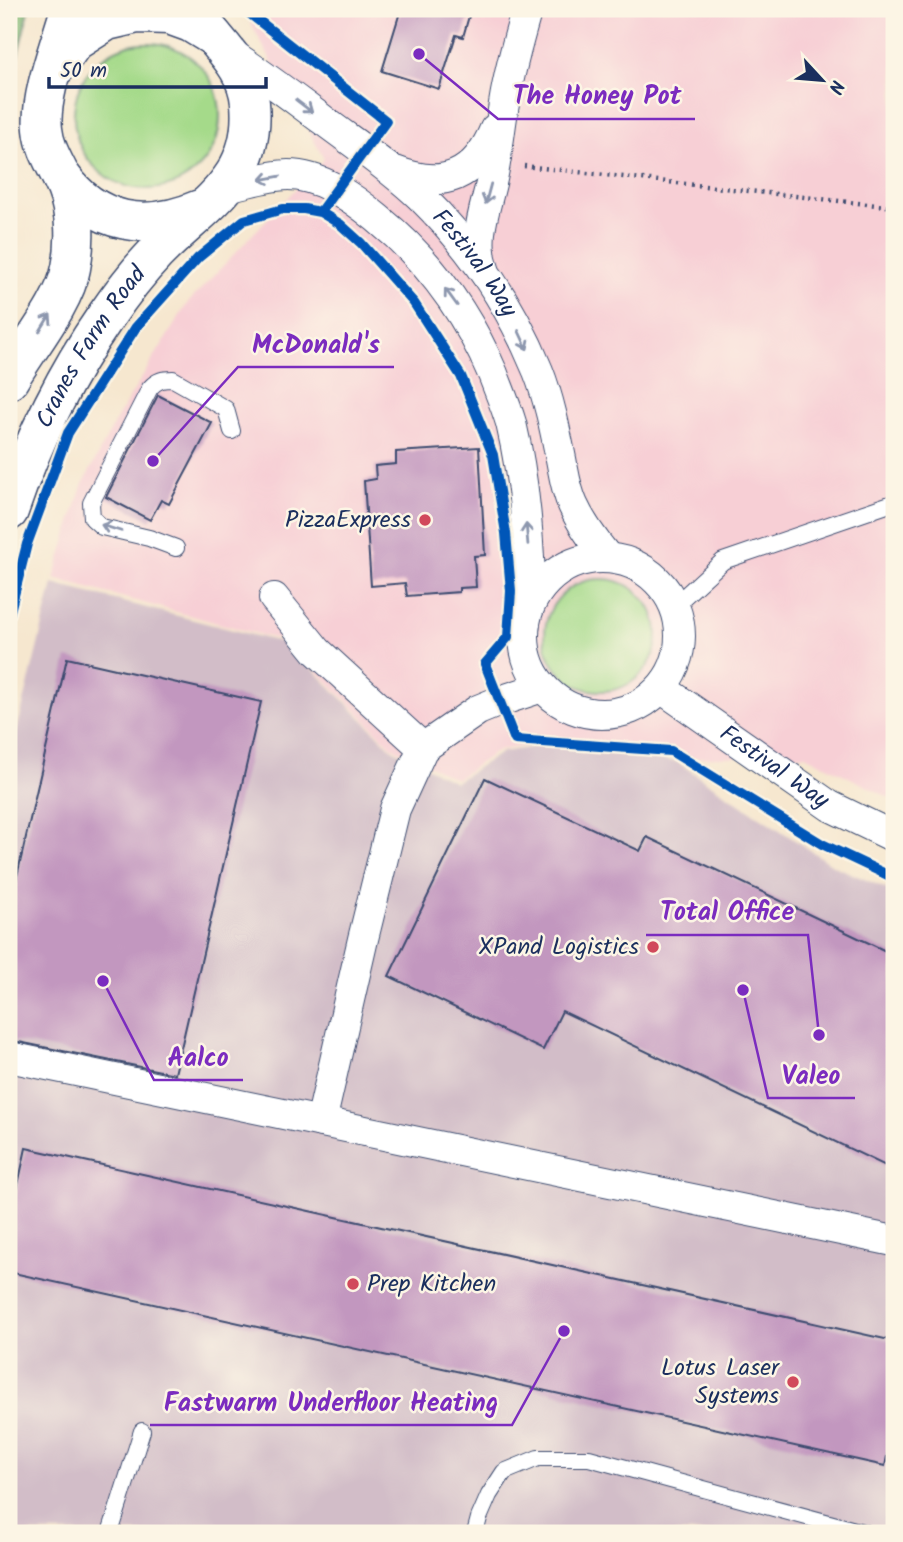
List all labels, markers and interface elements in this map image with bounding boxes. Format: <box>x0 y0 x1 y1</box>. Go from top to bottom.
scale bar <box>49 46 266 90</box>
north arrow <box>788 46 858 116</box>
text: 50 m <box>60 55 107 88</box>
callout: The Honey Pot <box>498 72 695 119</box>
text: N <box>819 75 852 99</box>
text: The Honey Pot <box>513 76 682 118</box>
one-way arrow <box>294 98 312 113</box>
one-way arrow <box>259 172 282 185</box>
one-way arrow <box>481 182 494 204</box>
street label: Festival Way <box>422 200 528 325</box>
street label: Cranes Farm Road <box>25 256 157 435</box>
one-way arrow <box>444 288 459 307</box>
one-way arrow <box>39 313 53 333</box>
callout: McDonald's <box>238 320 394 367</box>
text: McDonald's <box>252 325 380 367</box>
one-way arrow <box>517 329 531 350</box>
place label: PizzaExpress <box>285 501 411 540</box>
marker: PizzaExpress <box>417 512 433 528</box>
one-way arrow <box>100 521 122 534</box>
one-way arrow <box>520 523 533 546</box>
street label: Festival Way <box>711 715 838 820</box>
callout: Total Office <box>646 888 808 935</box>
text: Total Office <box>660 892 794 934</box>
place label: XPand Logistics <box>478 928 639 967</box>
marker: XPand Logistics <box>645 939 661 955</box>
callout: Aalco <box>154 1033 243 1080</box>
text: Aalco <box>167 1038 229 1080</box>
callout: Valeo <box>768 1051 855 1098</box>
text: Valeo <box>782 1056 840 1098</box>
place label: Prep Kitchen <box>367 1265 496 1304</box>
marker: Prep Kitchen <box>345 1276 361 1292</box>
place label: Lotus Laser Systems <box>661 1349 781 1416</box>
marker: Lotus Laser Systems <box>785 1374 801 1390</box>
callout: Fastwarm Underfloor Heating <box>150 1378 512 1425</box>
text: Fastwarm Underfloor Heating <box>164 1383 498 1425</box>

